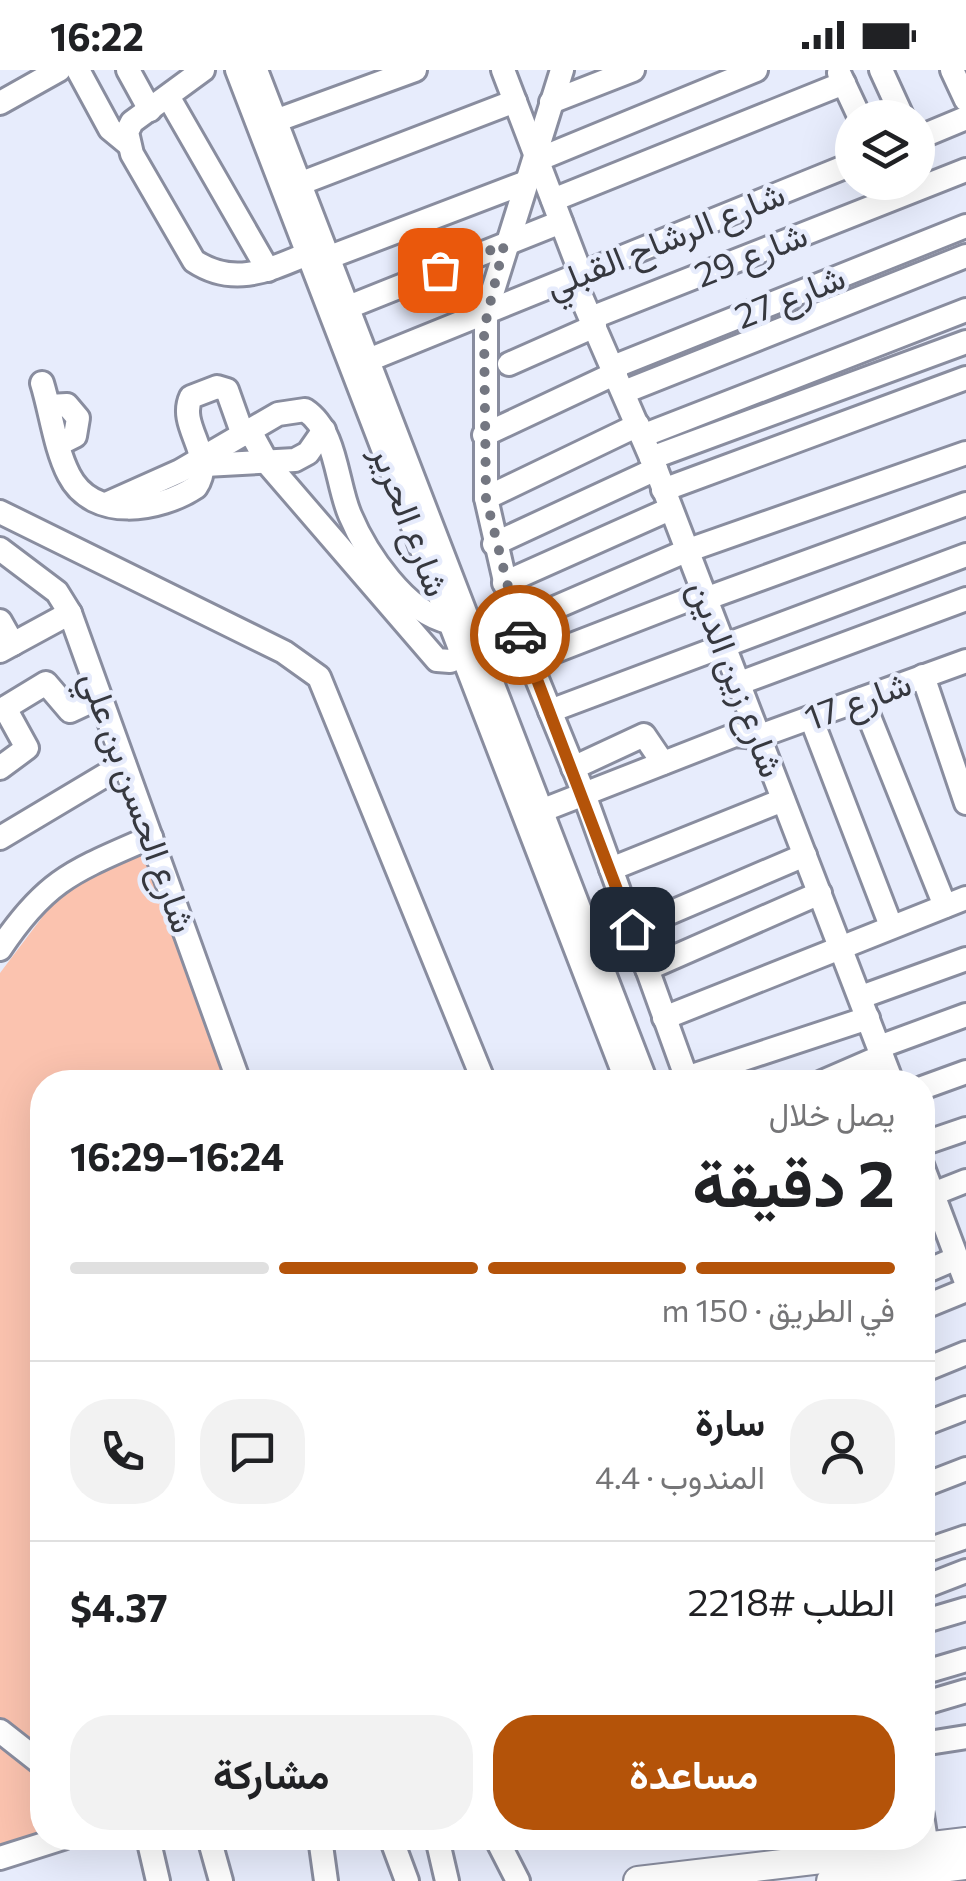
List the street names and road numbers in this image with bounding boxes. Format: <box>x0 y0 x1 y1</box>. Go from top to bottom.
street label: شارع الرشاح القبلي <box>538 170 794 315</box>
street label: شارع 29 <box>687 211 815 299</box>
street label: شارع 27 <box>728 253 852 341</box>
street label: شارع الحرير <box>359 438 461 603</box>
street label: شارع زين الدين <box>676 574 796 784</box>
street label: شارع 17 <box>798 660 918 742</box>
street label: شارع الحسن بن علي <box>64 665 208 941</box>

